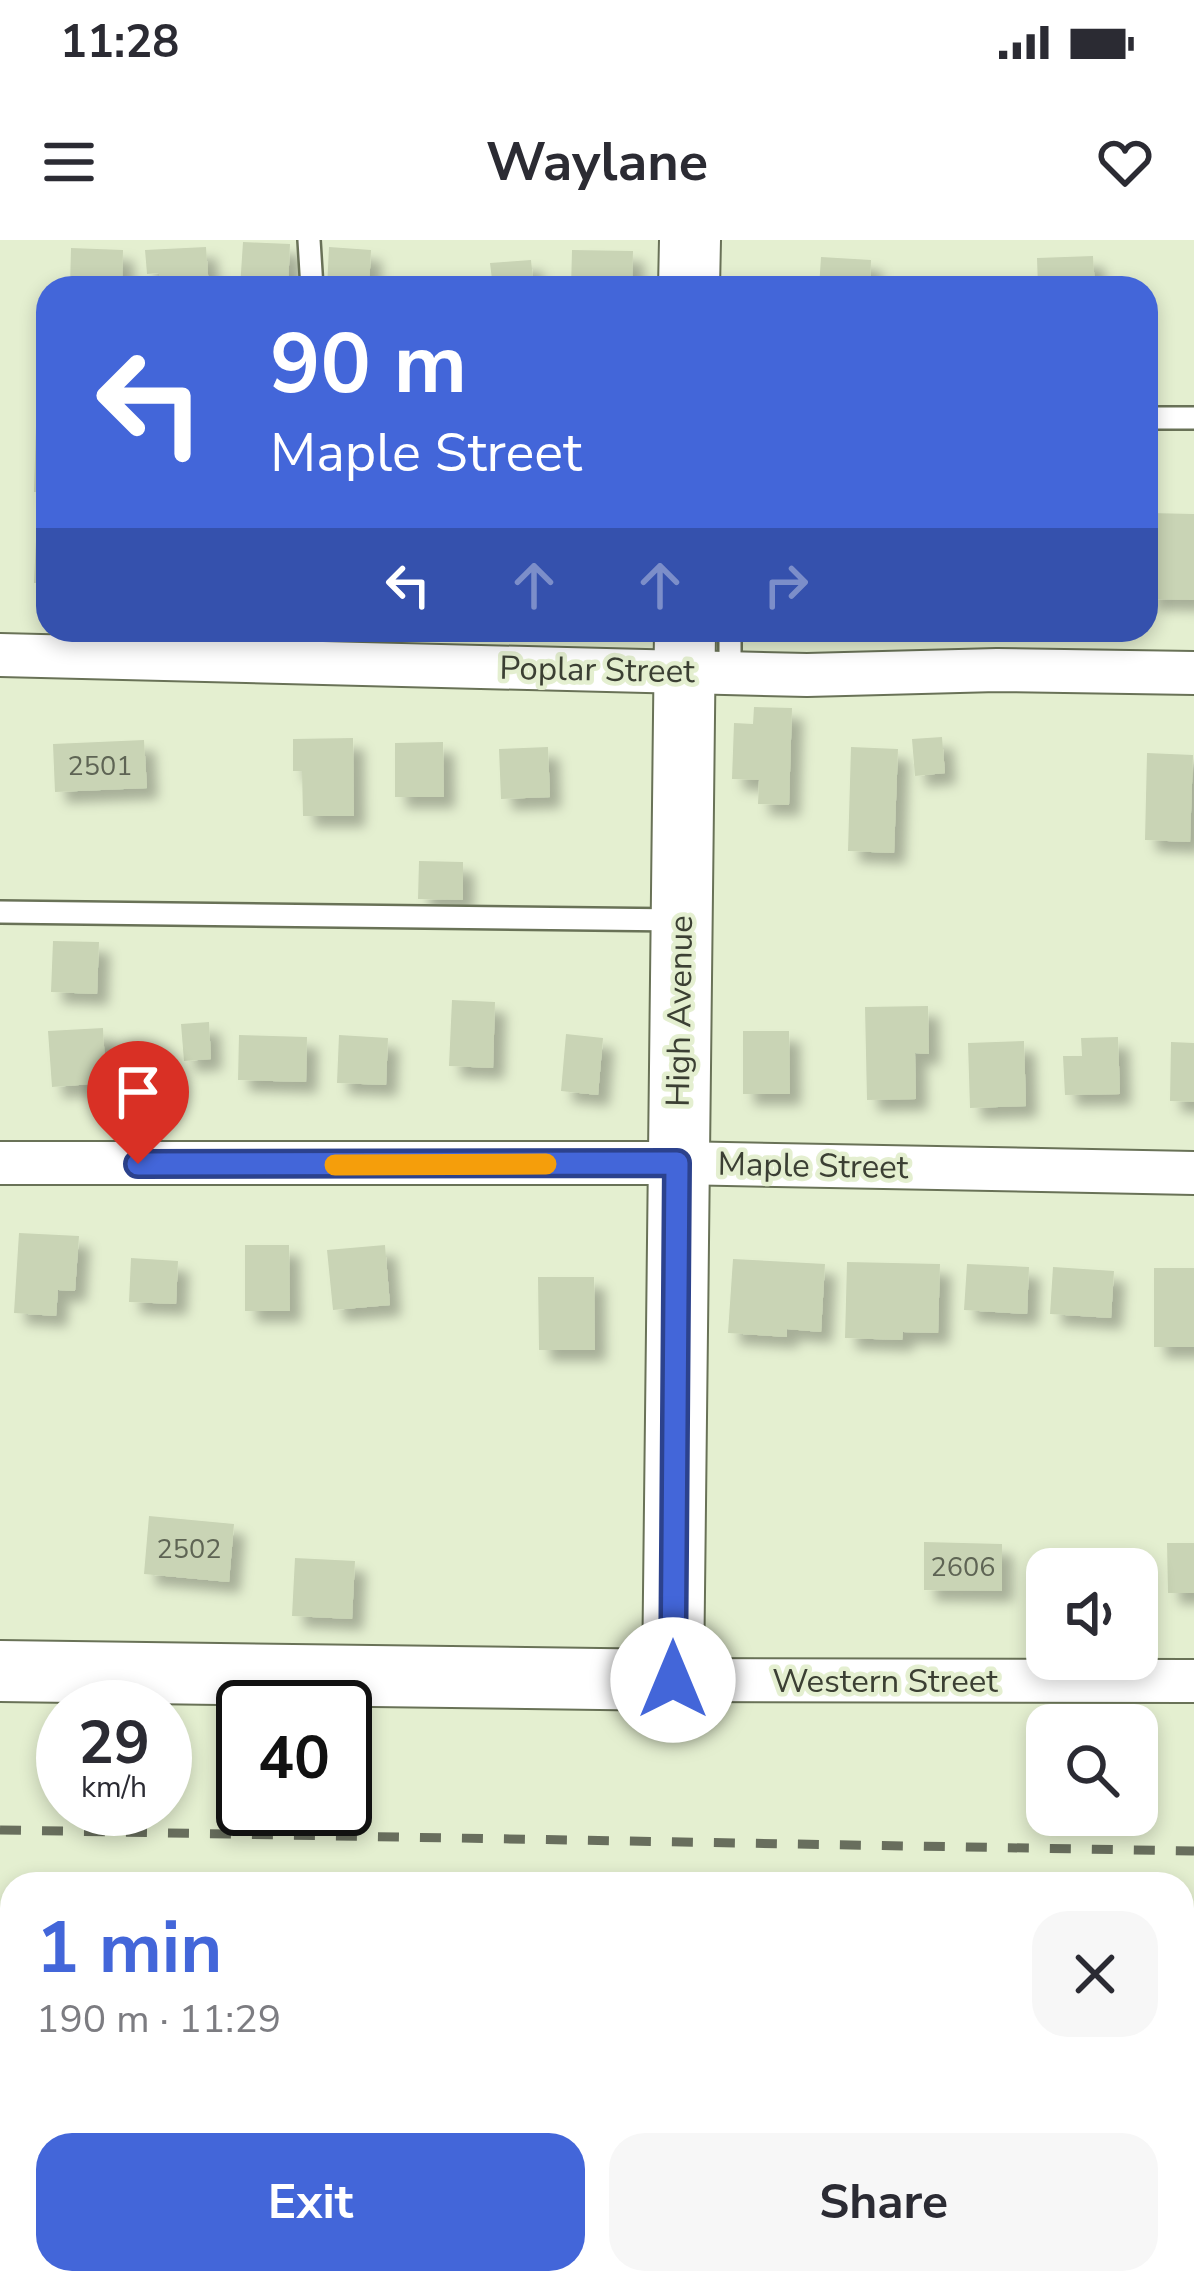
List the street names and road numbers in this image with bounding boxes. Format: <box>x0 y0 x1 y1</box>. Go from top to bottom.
street label: Poplar Street <box>499 646 695 694</box>
street label: High Avenue <box>656 915 704 1107</box>
street label: Maple Street <box>717 1142 909 1190</box>
street label: Western Street <box>772 1659 998 1704</box>

